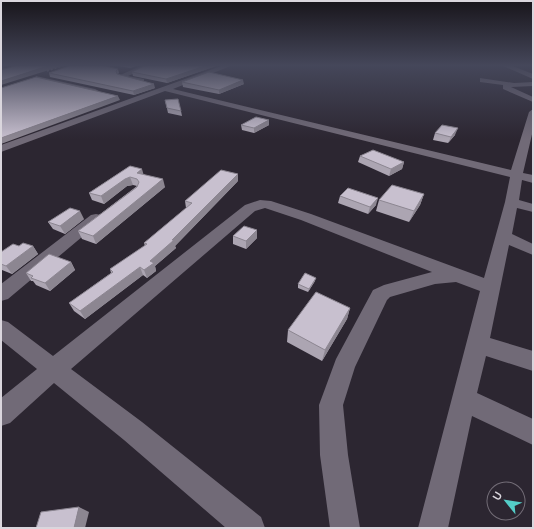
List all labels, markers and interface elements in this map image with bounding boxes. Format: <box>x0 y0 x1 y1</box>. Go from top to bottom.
north arrow <box>486 481 526 521</box>
text: U <box>490 489 505 503</box>

